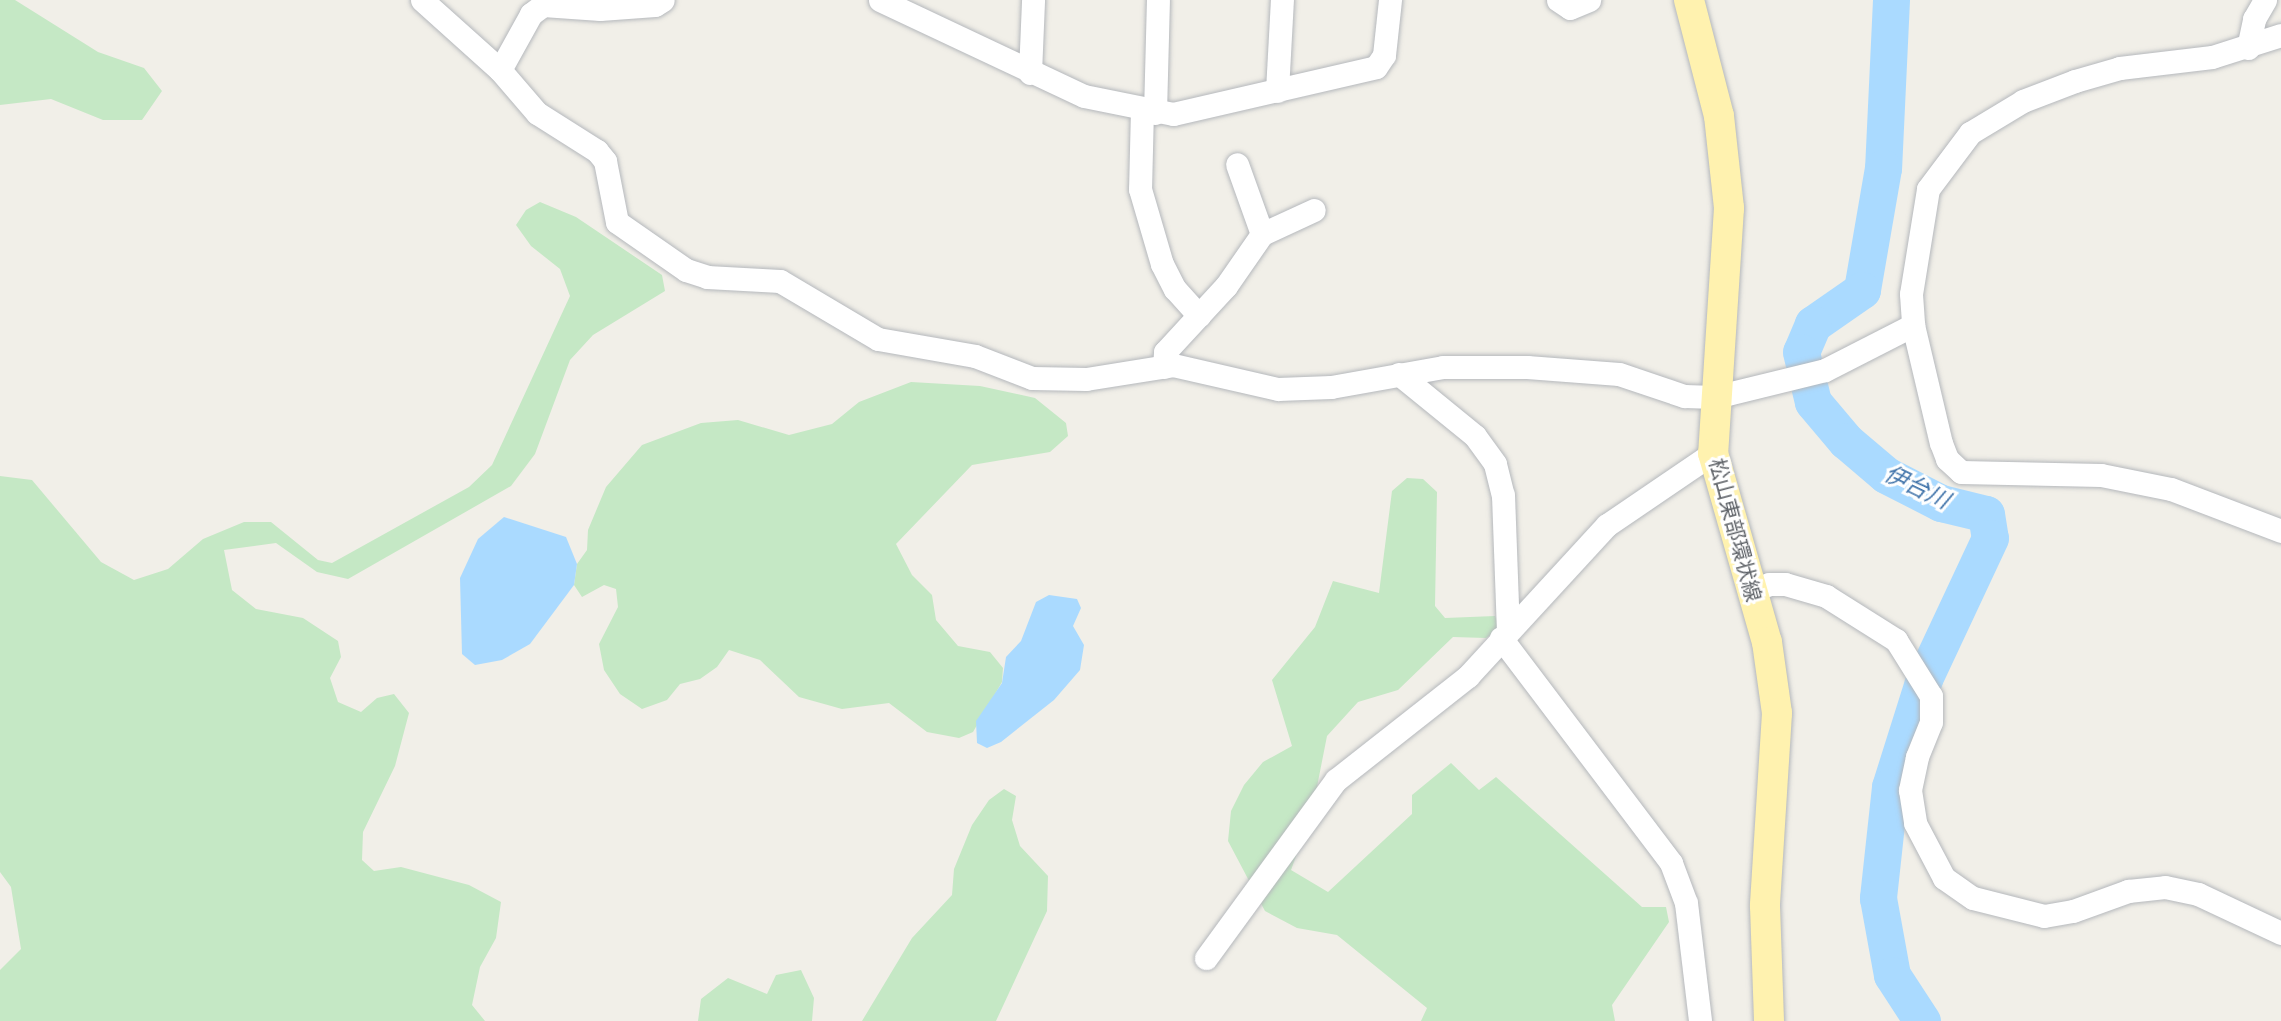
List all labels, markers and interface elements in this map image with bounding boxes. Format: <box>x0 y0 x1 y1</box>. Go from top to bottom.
street label: 松山東部環状線 <box>1704 456 1766 604</box>
water label: 伊台川 <box>1880 459 1954 515</box>

